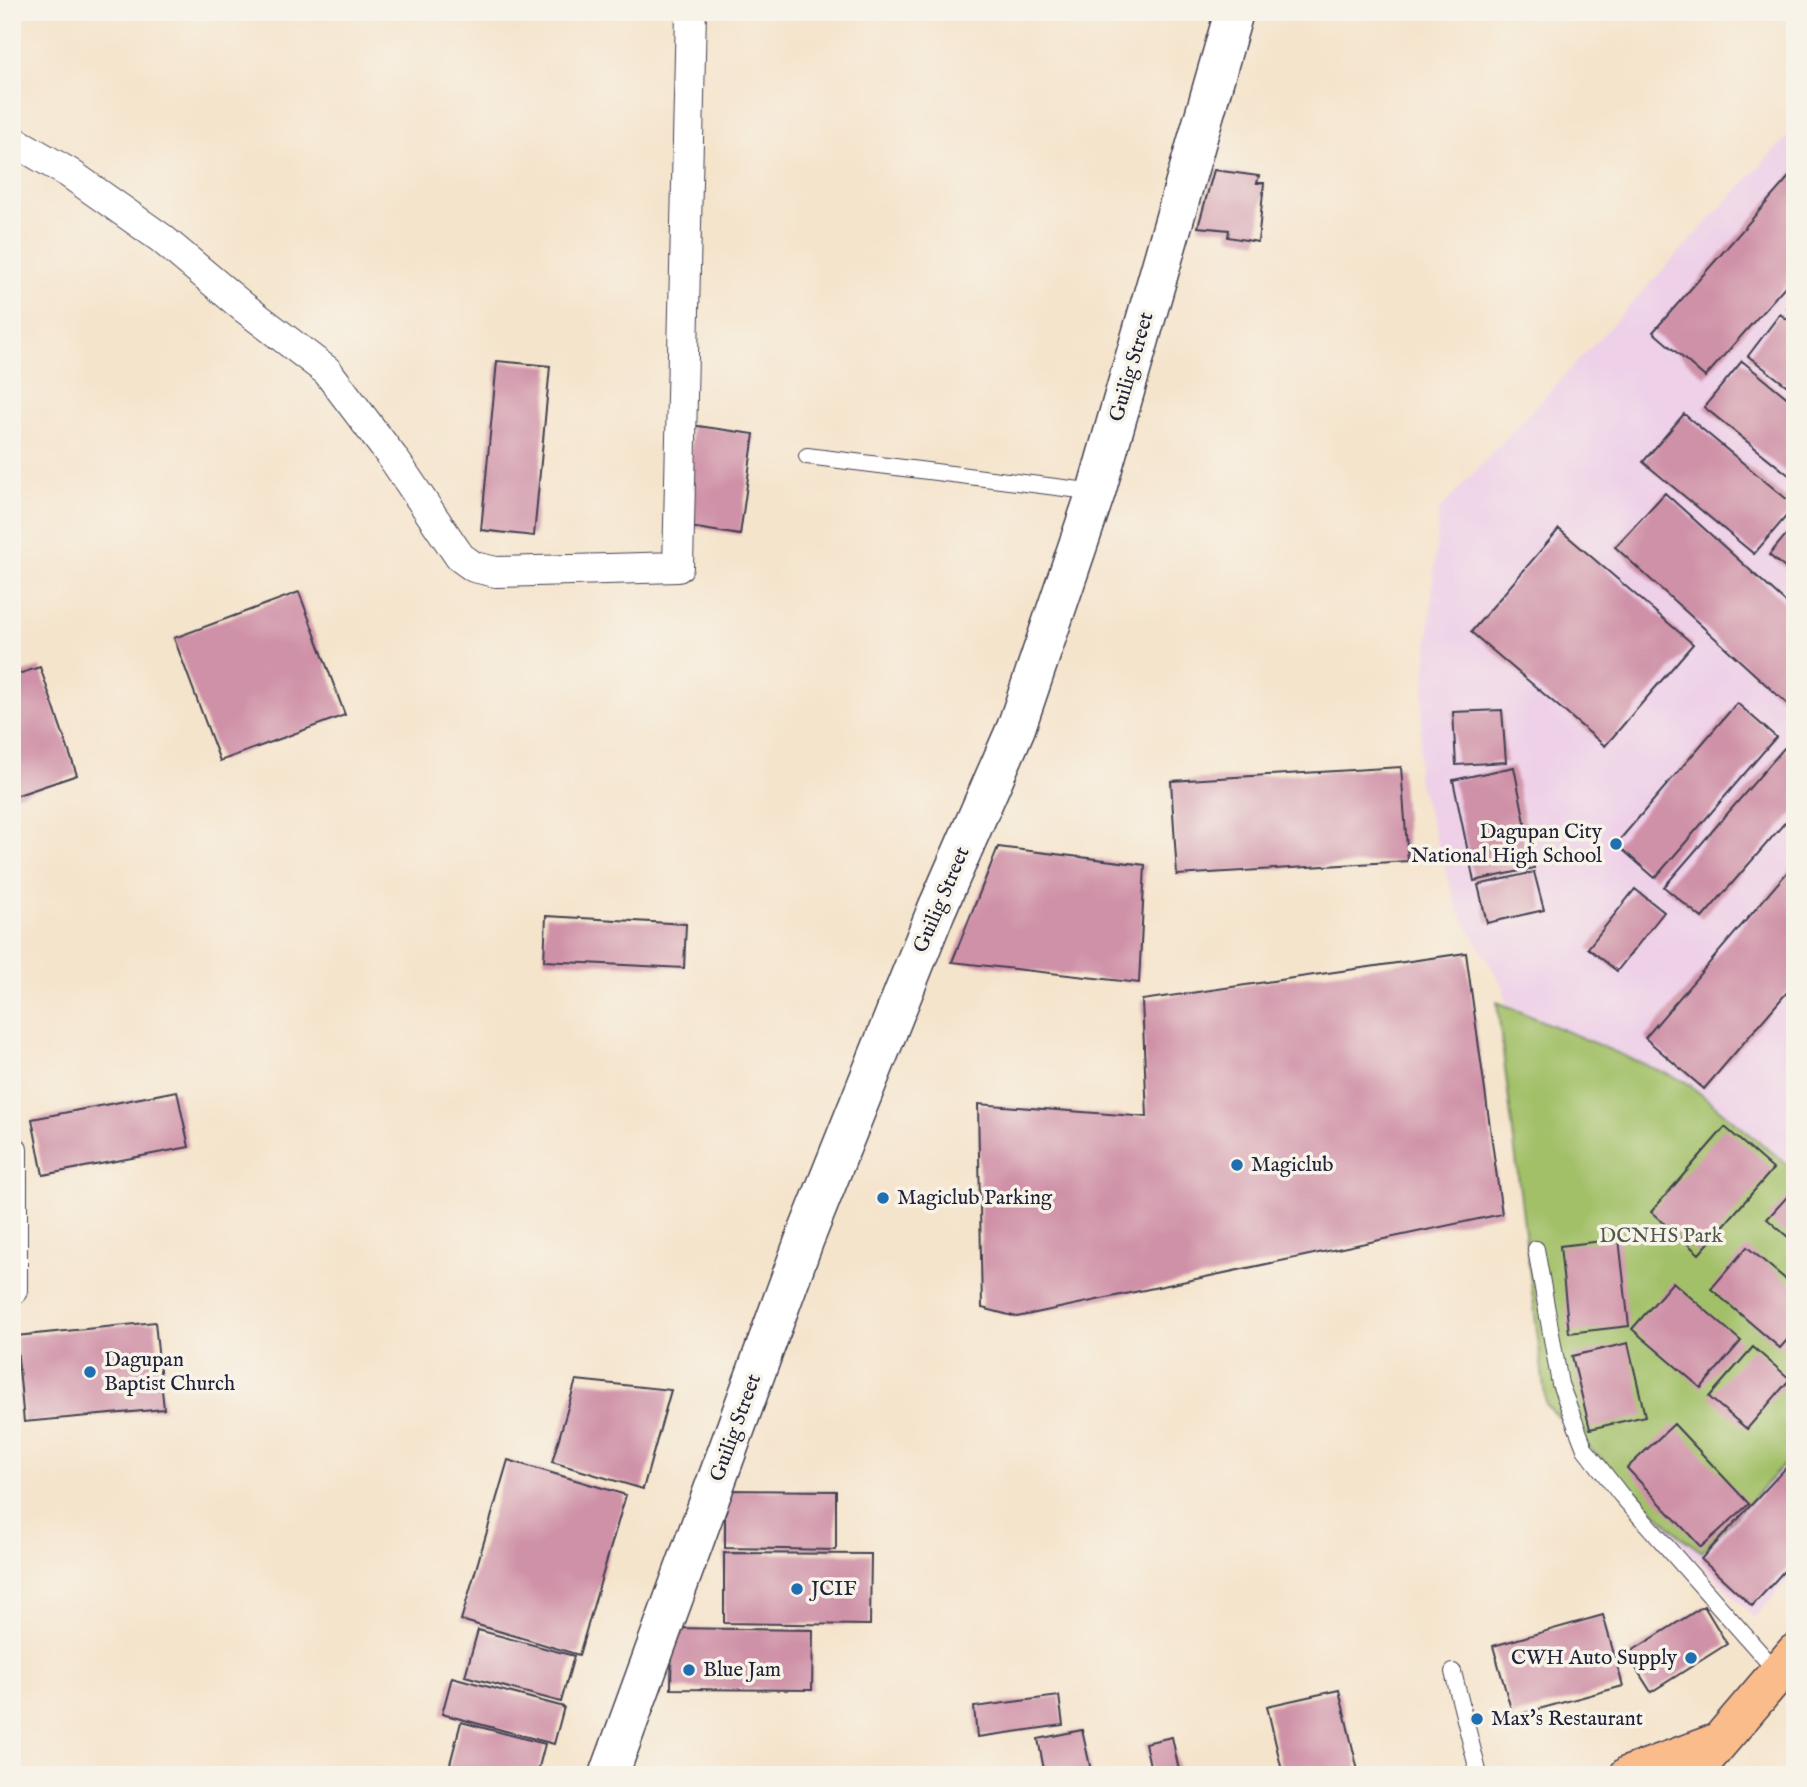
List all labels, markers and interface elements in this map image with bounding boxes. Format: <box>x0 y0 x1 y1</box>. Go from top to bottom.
street label: Guilig Street <box>1103 309 1161 425</box>
place label: Dagupan City National High School <box>1411 819 1603 870</box>
marker: Dagupan City National High School <box>1608 836 1624 852</box>
street label: Guilig Street <box>908 843 976 957</box>
place label: Magiclub <box>1251 1152 1334 1179</box>
marker: Magiclub <box>1229 1157 1245 1173</box>
place label: Magiclub Parking <box>897 1185 1053 1212</box>
marker: Magiclub Parking <box>875 1190 891 1206</box>
park label: DCNHS Park <box>1599 1223 1723 1250</box>
place label: Dagupan Baptist Church <box>104 1347 235 1398</box>
marker: Dagupan Baptist Church <box>82 1364 98 1380</box>
street label: Guilig Street <box>704 1370 768 1486</box>
place label: JCIF <box>809 1576 857 1603</box>
marker: JCIF <box>789 1581 805 1597</box>
place label: CWH Auto Supply <box>1511 1645 1678 1672</box>
marker: CWH Auto Supply <box>1683 1650 1699 1666</box>
place label: Blue Jam <box>703 1657 781 1684</box>
marker: Blue Jam <box>681 1662 697 1678</box>
place label: Max's Restaurant <box>1491 1706 1643 1733</box>
marker: Max's Restaurant <box>1469 1711 1485 1727</box>

